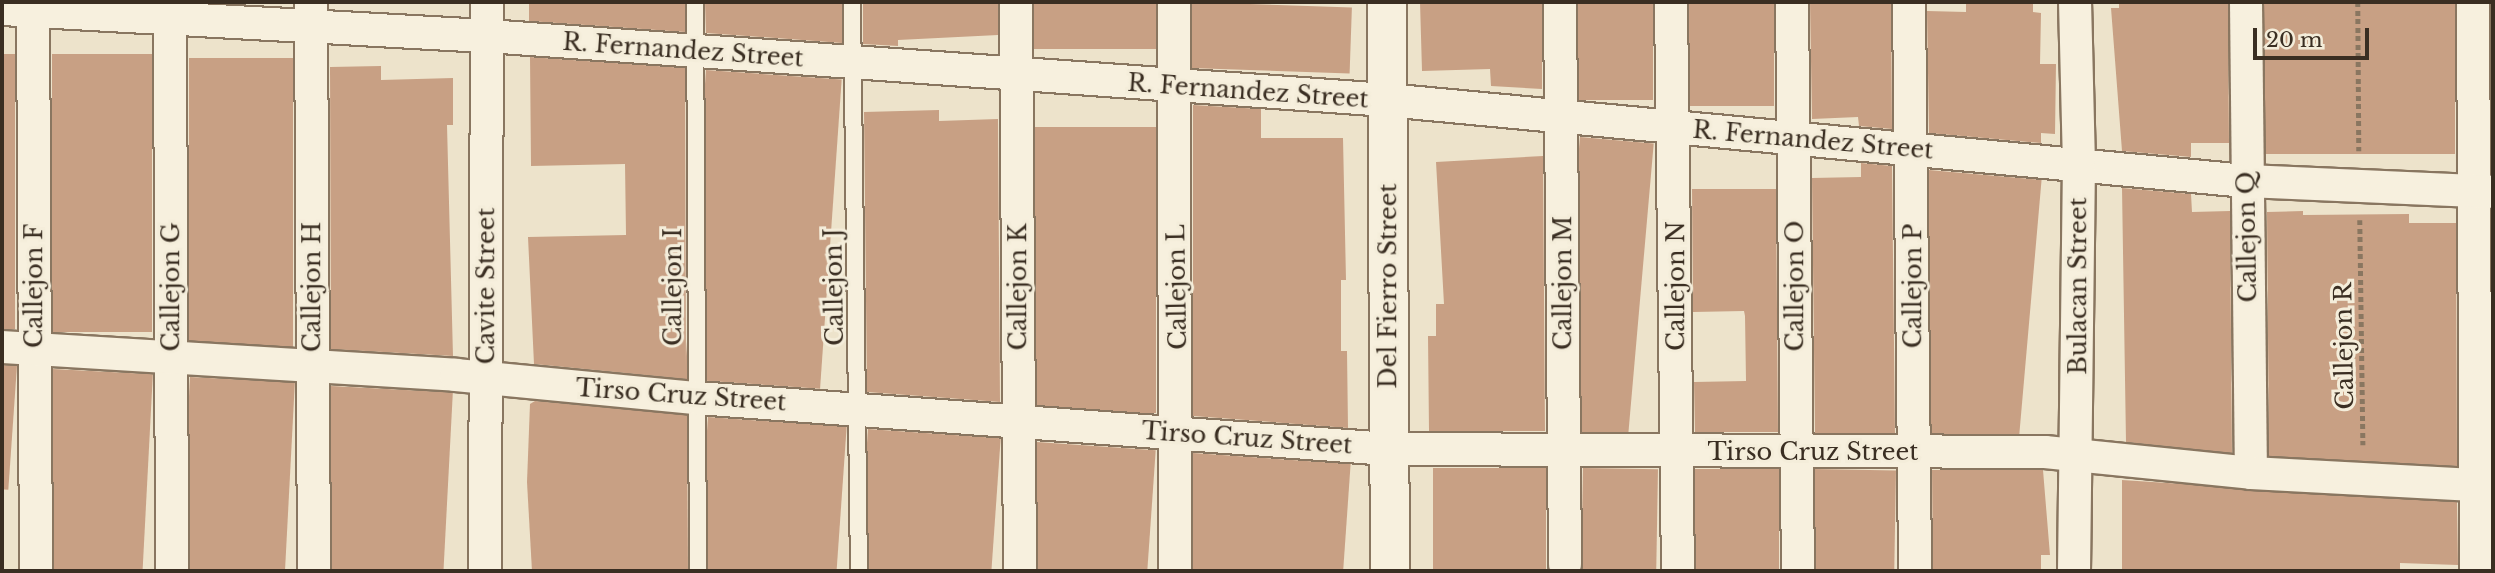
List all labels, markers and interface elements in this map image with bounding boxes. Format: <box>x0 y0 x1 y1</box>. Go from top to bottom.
scale bar <box>2257 14 2372 58</box>
street label: R. Fernandez Street <box>562 27 804 73</box>
text: 20 m <box>2266 27 2323 53</box>
street label: R. Fernandez Street <box>1127 68 1369 114</box>
street label: R. Fernandez Street <box>1692 115 1934 165</box>
street label: Callejon Q <box>2231 171 2263 303</box>
street label: Del Fierro Street <box>1374 183 1402 389</box>
street label: Bulacan Street <box>2064 197 2092 375</box>
street label: Cavite Street <box>472 208 500 364</box>
street label: Callejon M <box>1549 216 1577 350</box>
street label: Callejon O <box>1781 220 1809 352</box>
street label: Callejon N <box>1662 221 1690 351</box>
street label: Callejon G <box>157 222 185 352</box>
street label: Callejon H <box>298 222 326 352</box>
street label: Callejon K <box>1004 223 1032 351</box>
street label: Callejon F <box>20 224 48 348</box>
street label: Callejon L <box>1162 224 1192 350</box>
street label: Callejon P <box>1899 224 1927 348</box>
street label: Callejon I <box>659 228 687 346</box>
street label: Callejon J <box>819 228 849 346</box>
street label: Callejon R <box>2328 282 2360 410</box>
street label: Tirso Cruz Street <box>575 373 787 417</box>
street label: Tirso Cruz Street <box>1141 416 1353 460</box>
street label: Tirso Cruz Street <box>1708 438 1918 466</box>

